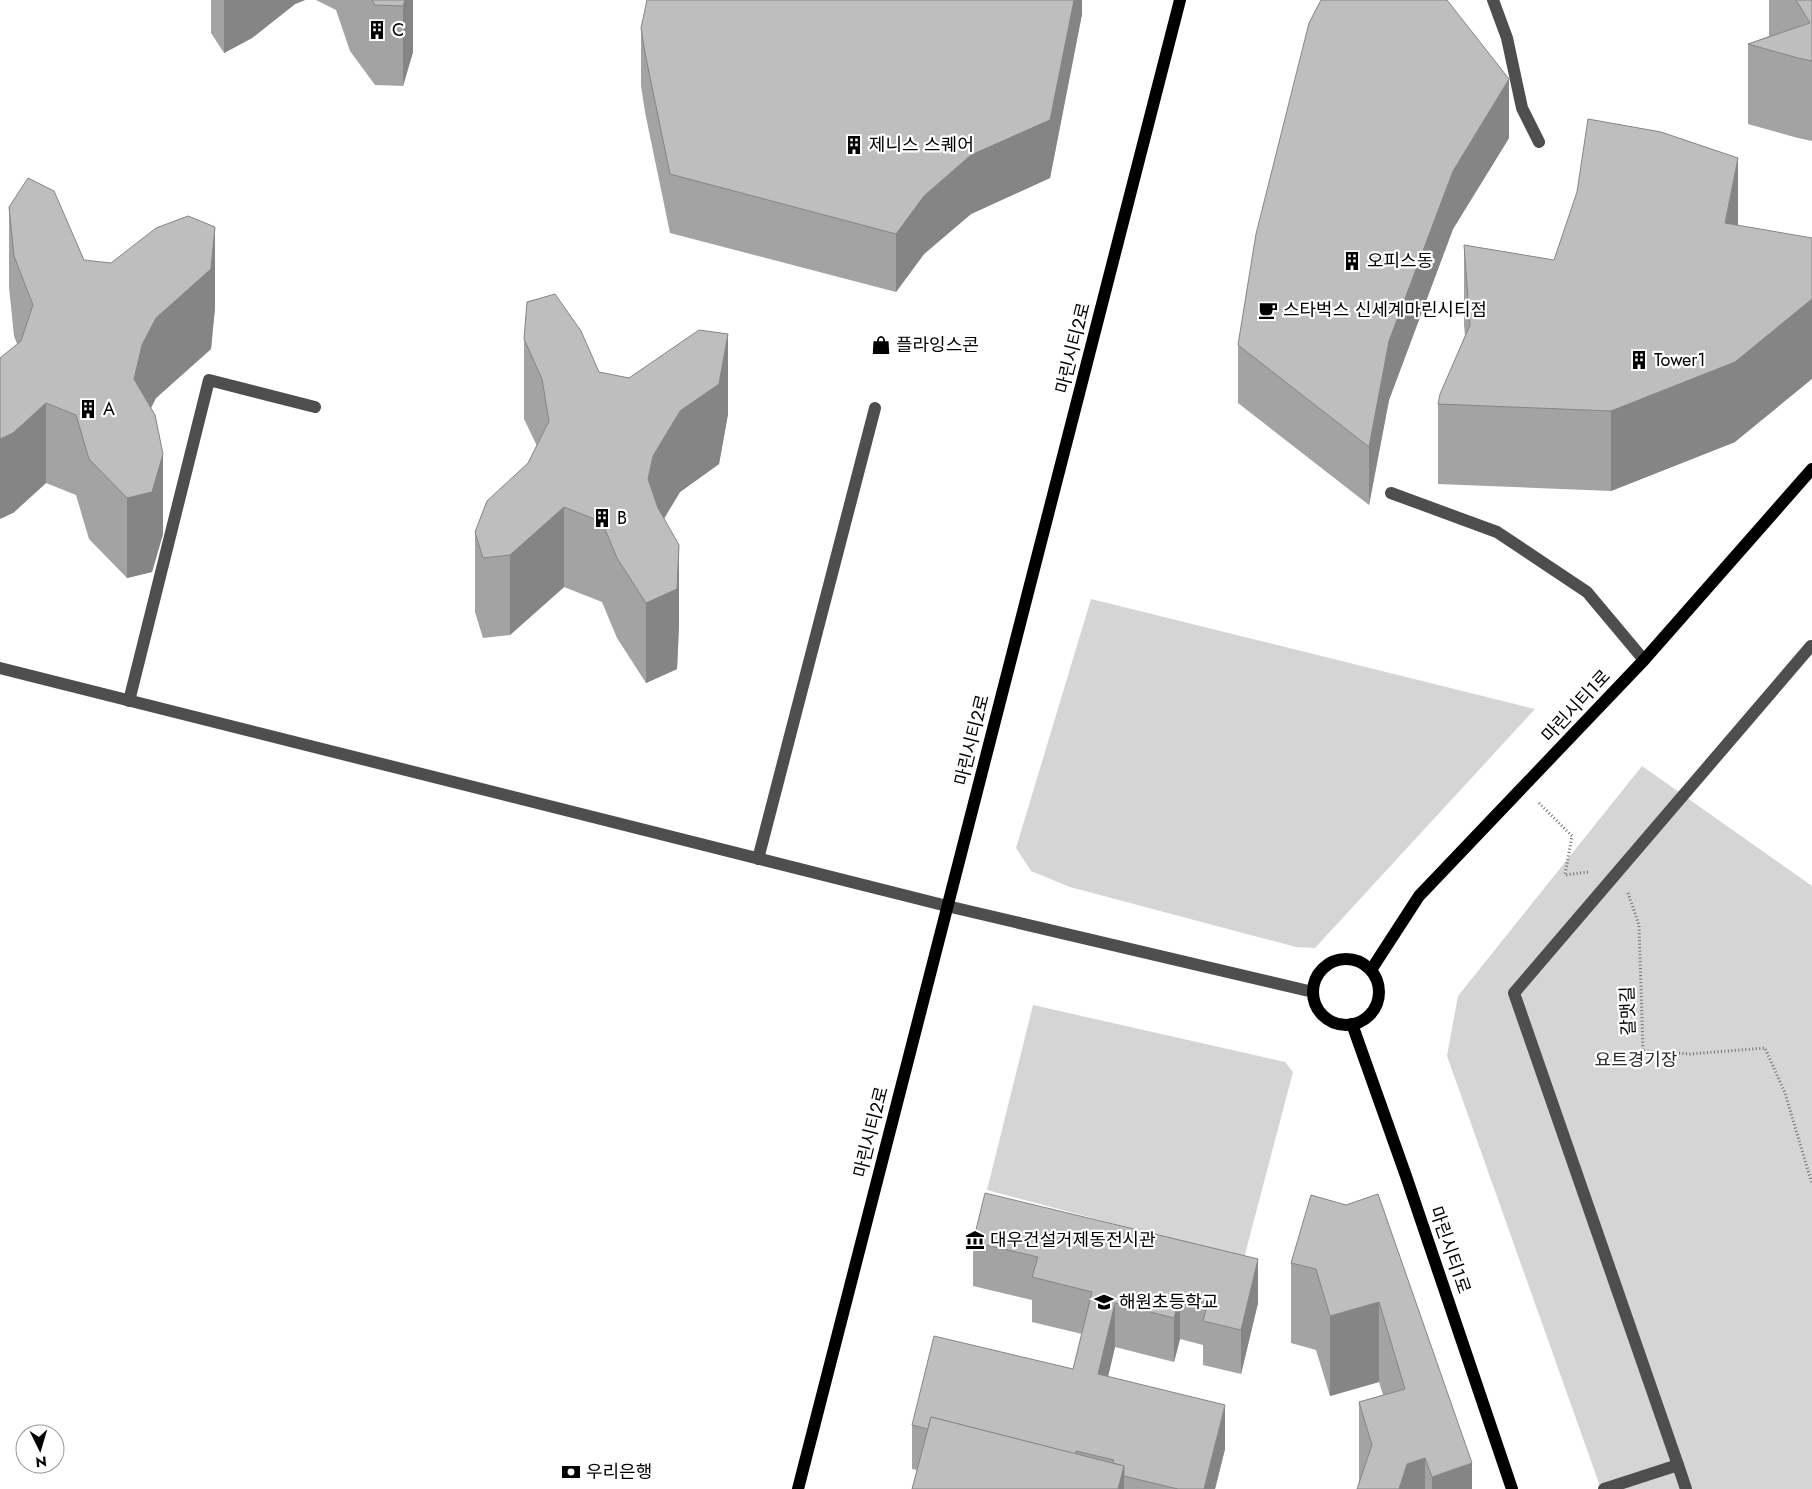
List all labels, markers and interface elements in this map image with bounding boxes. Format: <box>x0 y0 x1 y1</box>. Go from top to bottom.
place label: C <box>392 17 404 43</box>
building icon: C <box>366 19 388 41</box>
place label: 제니스 스퀘어 <box>869 132 974 158</box>
building icon: 제니스 스퀘어 <box>843 134 865 156</box>
place label: 오피스동 <box>1367 248 1433 274</box>
building icon: 오피스동 <box>1341 250 1363 272</box>
place label: 스타벅스 신세계마린시티점 <box>1283 297 1487 323</box>
cafe icon: 스타벅스 신세계마린시티점 <box>1257 299 1279 321</box>
street label: 마린시티2로 <box>1049 300 1097 396</box>
place label: 플라잉스콘 <box>896 332 979 358</box>
shop icon: 플라잉스콘 <box>870 334 892 356</box>
place label: Tower1 <box>1654 347 1706 373</box>
building icon: Tower1 <box>1628 349 1650 371</box>
place label: A <box>103 396 115 422</box>
building icon: A <box>77 398 99 420</box>
place label: B <box>617 505 627 531</box>
building icon: B <box>591 507 613 529</box>
street label: 마린시티1로 <box>1535 664 1617 748</box>
street label: 마린시티2로 <box>948 692 996 788</box>
street label: 갈맷길 <box>1614 986 1642 1036</box>
park label: 요트경기장 <box>1595 1047 1677 1073</box>
street label: 마린시티2로 <box>847 1084 895 1180</box>
street label: 마린시티1로 <box>1423 1203 1477 1297</box>
place label: 대우건설거제동전시관 <box>990 1227 1156 1253</box>
museum icon: 대우건설거제동전시관 <box>964 1229 986 1251</box>
place label: 해원초등학교 <box>1119 1289 1218 1315</box>
school or university icon: 해원초등학교 <box>1093 1291 1115 1313</box>
north arrow <box>15 1424 65 1474</box>
text: N <box>35 1452 48 1472</box>
place label: 우리은행 <box>586 1459 652 1485</box>
bank icon: 우리은행 <box>560 1461 582 1483</box>

